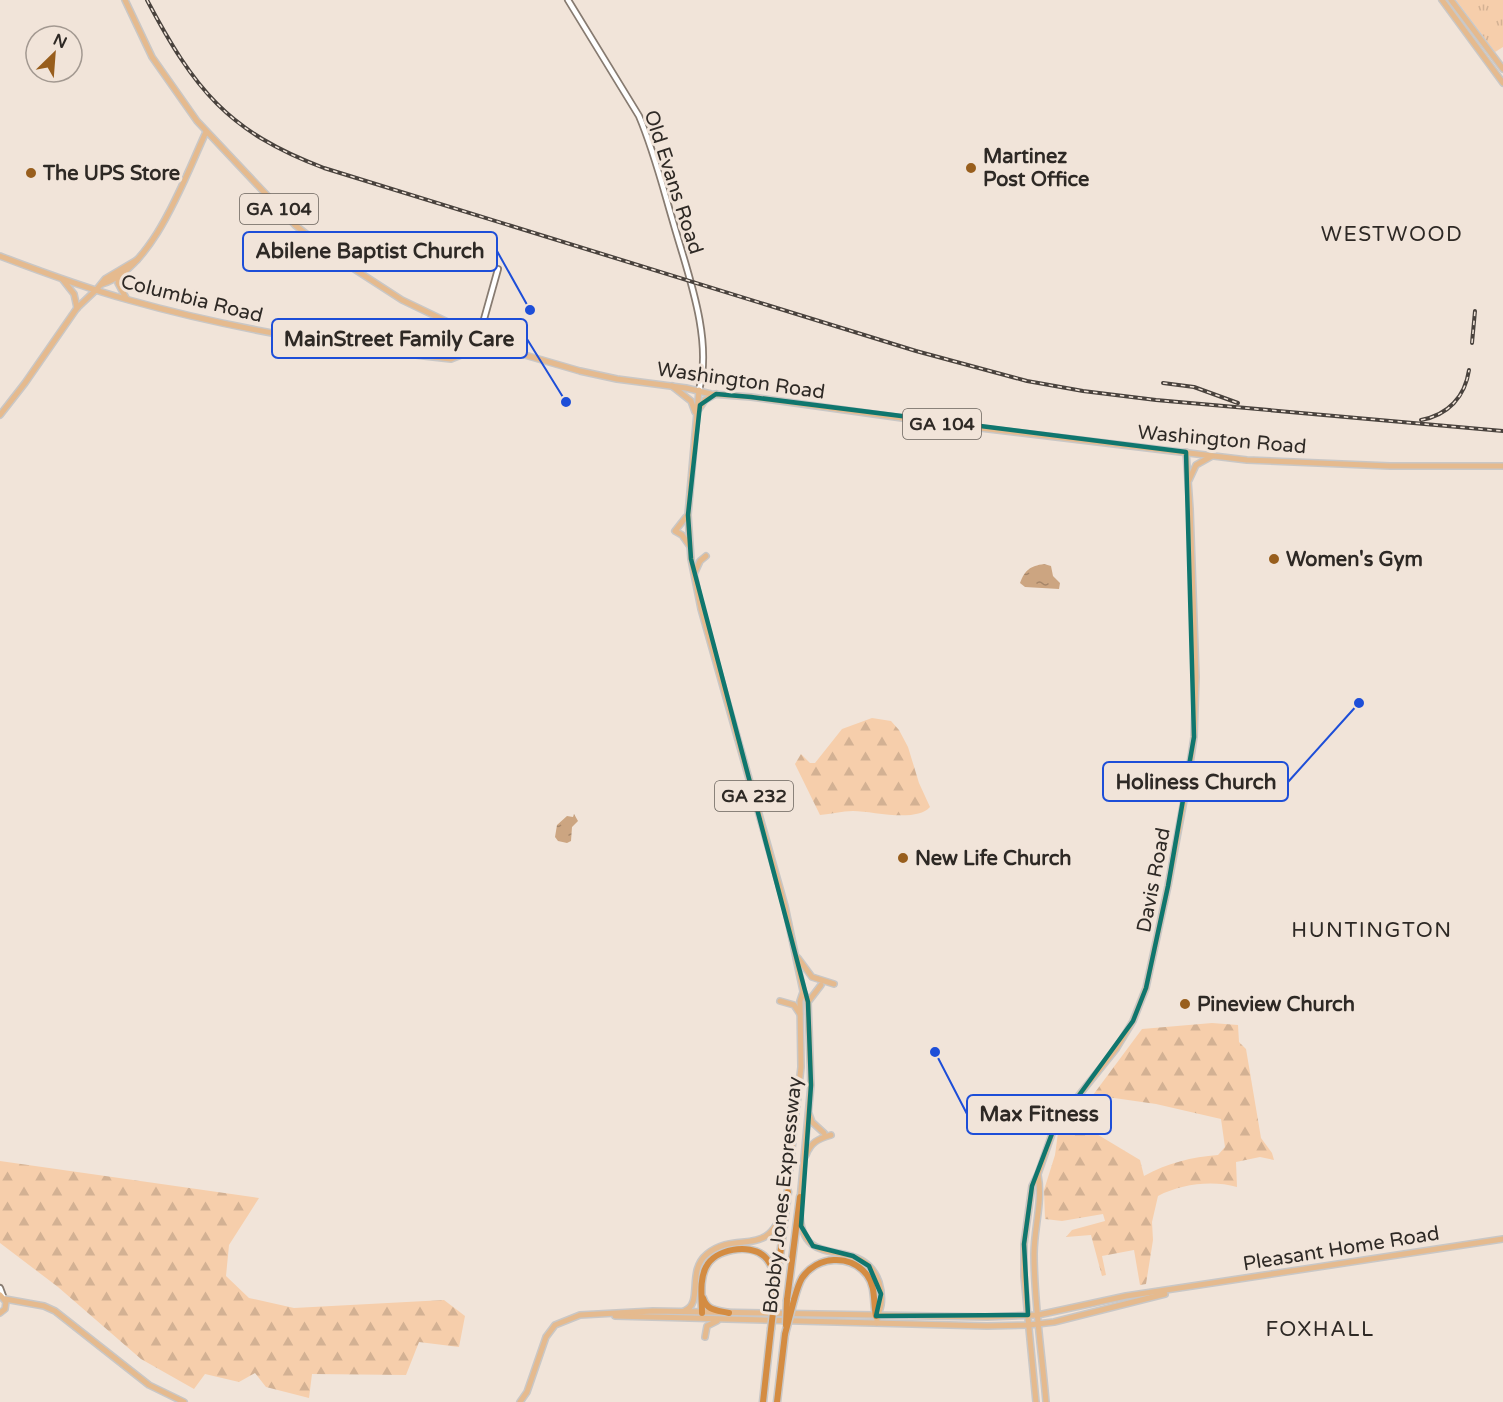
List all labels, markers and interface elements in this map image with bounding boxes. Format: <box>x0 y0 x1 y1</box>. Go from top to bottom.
north arrow <box>24 24 84 84</box>
text: N <box>50 30 70 53</box>
street label: Old Evans Road <box>638 107 708 257</box>
place label: Martinez Post Office <box>983 145 1089 192</box>
marker: Martinez Post Office <box>964 161 978 175</box>
place label: The UPS Store <box>42 162 180 186</box>
marker: The UPS Store <box>24 166 38 180</box>
road number: GA 104 <box>240 194 318 224</box>
district label: WESTWOOD <box>1321 222 1463 247</box>
callout: Abilene Baptist Church <box>243 232 497 271</box>
text: Abilene Baptist Church <box>255 239 485 264</box>
street label: Columbia Road <box>118 270 265 328</box>
callout: MainStreet Family Care <box>272 319 527 358</box>
text: MainStreet Family Care <box>284 327 514 352</box>
street label: Washington Road <box>655 357 826 405</box>
road number: GA 104 <box>903 409 981 439</box>
street label: Washington Road <box>1136 421 1307 459</box>
place label: Women's Gym <box>1286 548 1423 572</box>
marker: Women's Gym <box>1267 552 1281 566</box>
callout: Holiness Church <box>1103 762 1288 801</box>
text: Holiness Church <box>1116 770 1276 795</box>
road number: GA 232 <box>715 781 793 811</box>
street label: Davis Road <box>1132 826 1176 935</box>
place label: New Life Church <box>915 847 1072 871</box>
marker: New Life Church <box>896 851 910 865</box>
district label: HUNTINGTON <box>1291 918 1453 943</box>
place label: Pineview Church <box>1197 993 1355 1017</box>
marker: Pineview Church <box>1178 997 1192 1011</box>
street label: Bobby Jones Expressway <box>759 1075 807 1315</box>
callout: Max Fitness <box>967 1095 1111 1134</box>
text: Max Fitness <box>979 1102 1099 1127</box>
street label: Pleasant Home Road <box>1241 1222 1441 1276</box>
district label: FOXHALL <box>1265 1317 1375 1342</box>

